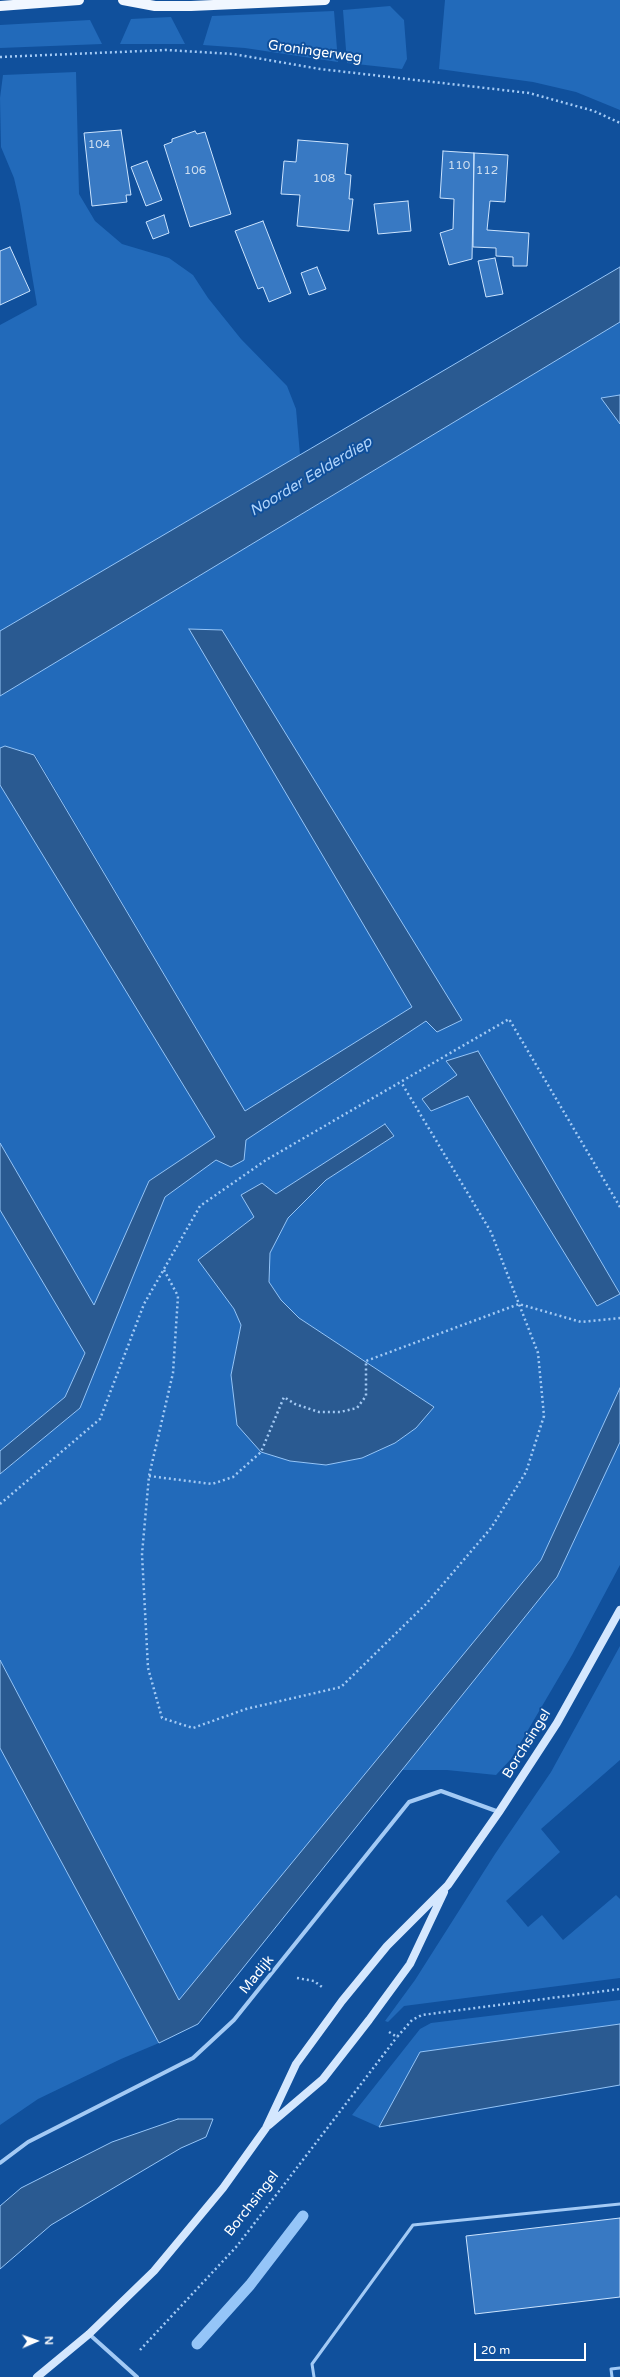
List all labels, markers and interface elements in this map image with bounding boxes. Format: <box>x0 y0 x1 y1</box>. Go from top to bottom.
street label: Groningerweg <box>267 37 363 67</box>
house number: 104 <box>88 138 110 152</box>
house number: 110 <box>448 159 470 173</box>
house number: 106 <box>184 164 206 178</box>
house number: 112 <box>476 164 498 178</box>
house number: 108 <box>313 172 335 186</box>
water label: Noorder Eelderdiep <box>247 433 375 521</box>
street label: Borchsingel <box>499 1706 555 1782</box>
street label: Madijk <box>236 1952 278 1998</box>
street label: Borchsingel <box>221 2168 283 2240</box>
north arrow <box>16 2321 56 2361</box>
scale bar <box>476 2335 588 2361</box>
text: N <box>42 2336 55 2345</box>
text: 20 m <box>481 2343 510 2357</box>

